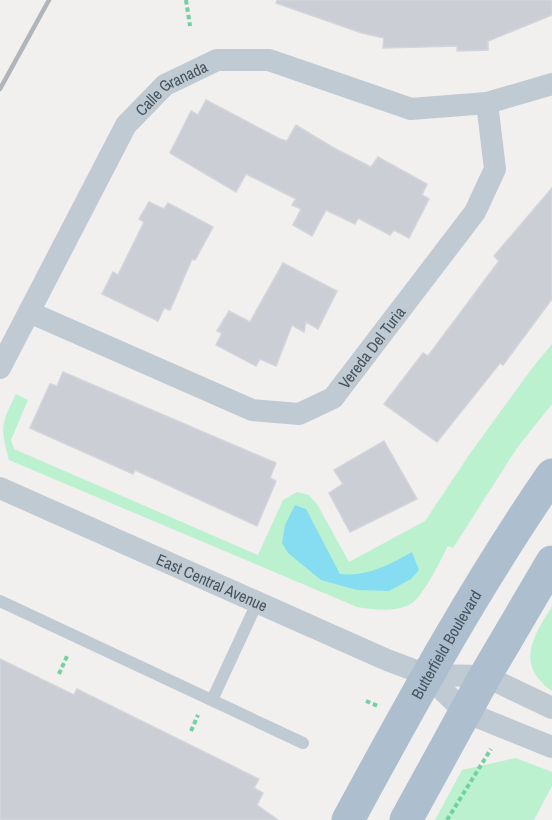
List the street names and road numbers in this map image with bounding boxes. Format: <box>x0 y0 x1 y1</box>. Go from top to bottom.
street label: Calle Granada <box>130 55 212 121</box>
street label: Vereda Del Turia <box>333 301 411 393</box>
street label: East Central Avenue <box>153 548 271 617</box>
street label: Butterfield Boulevard <box>406 586 486 703</box>

